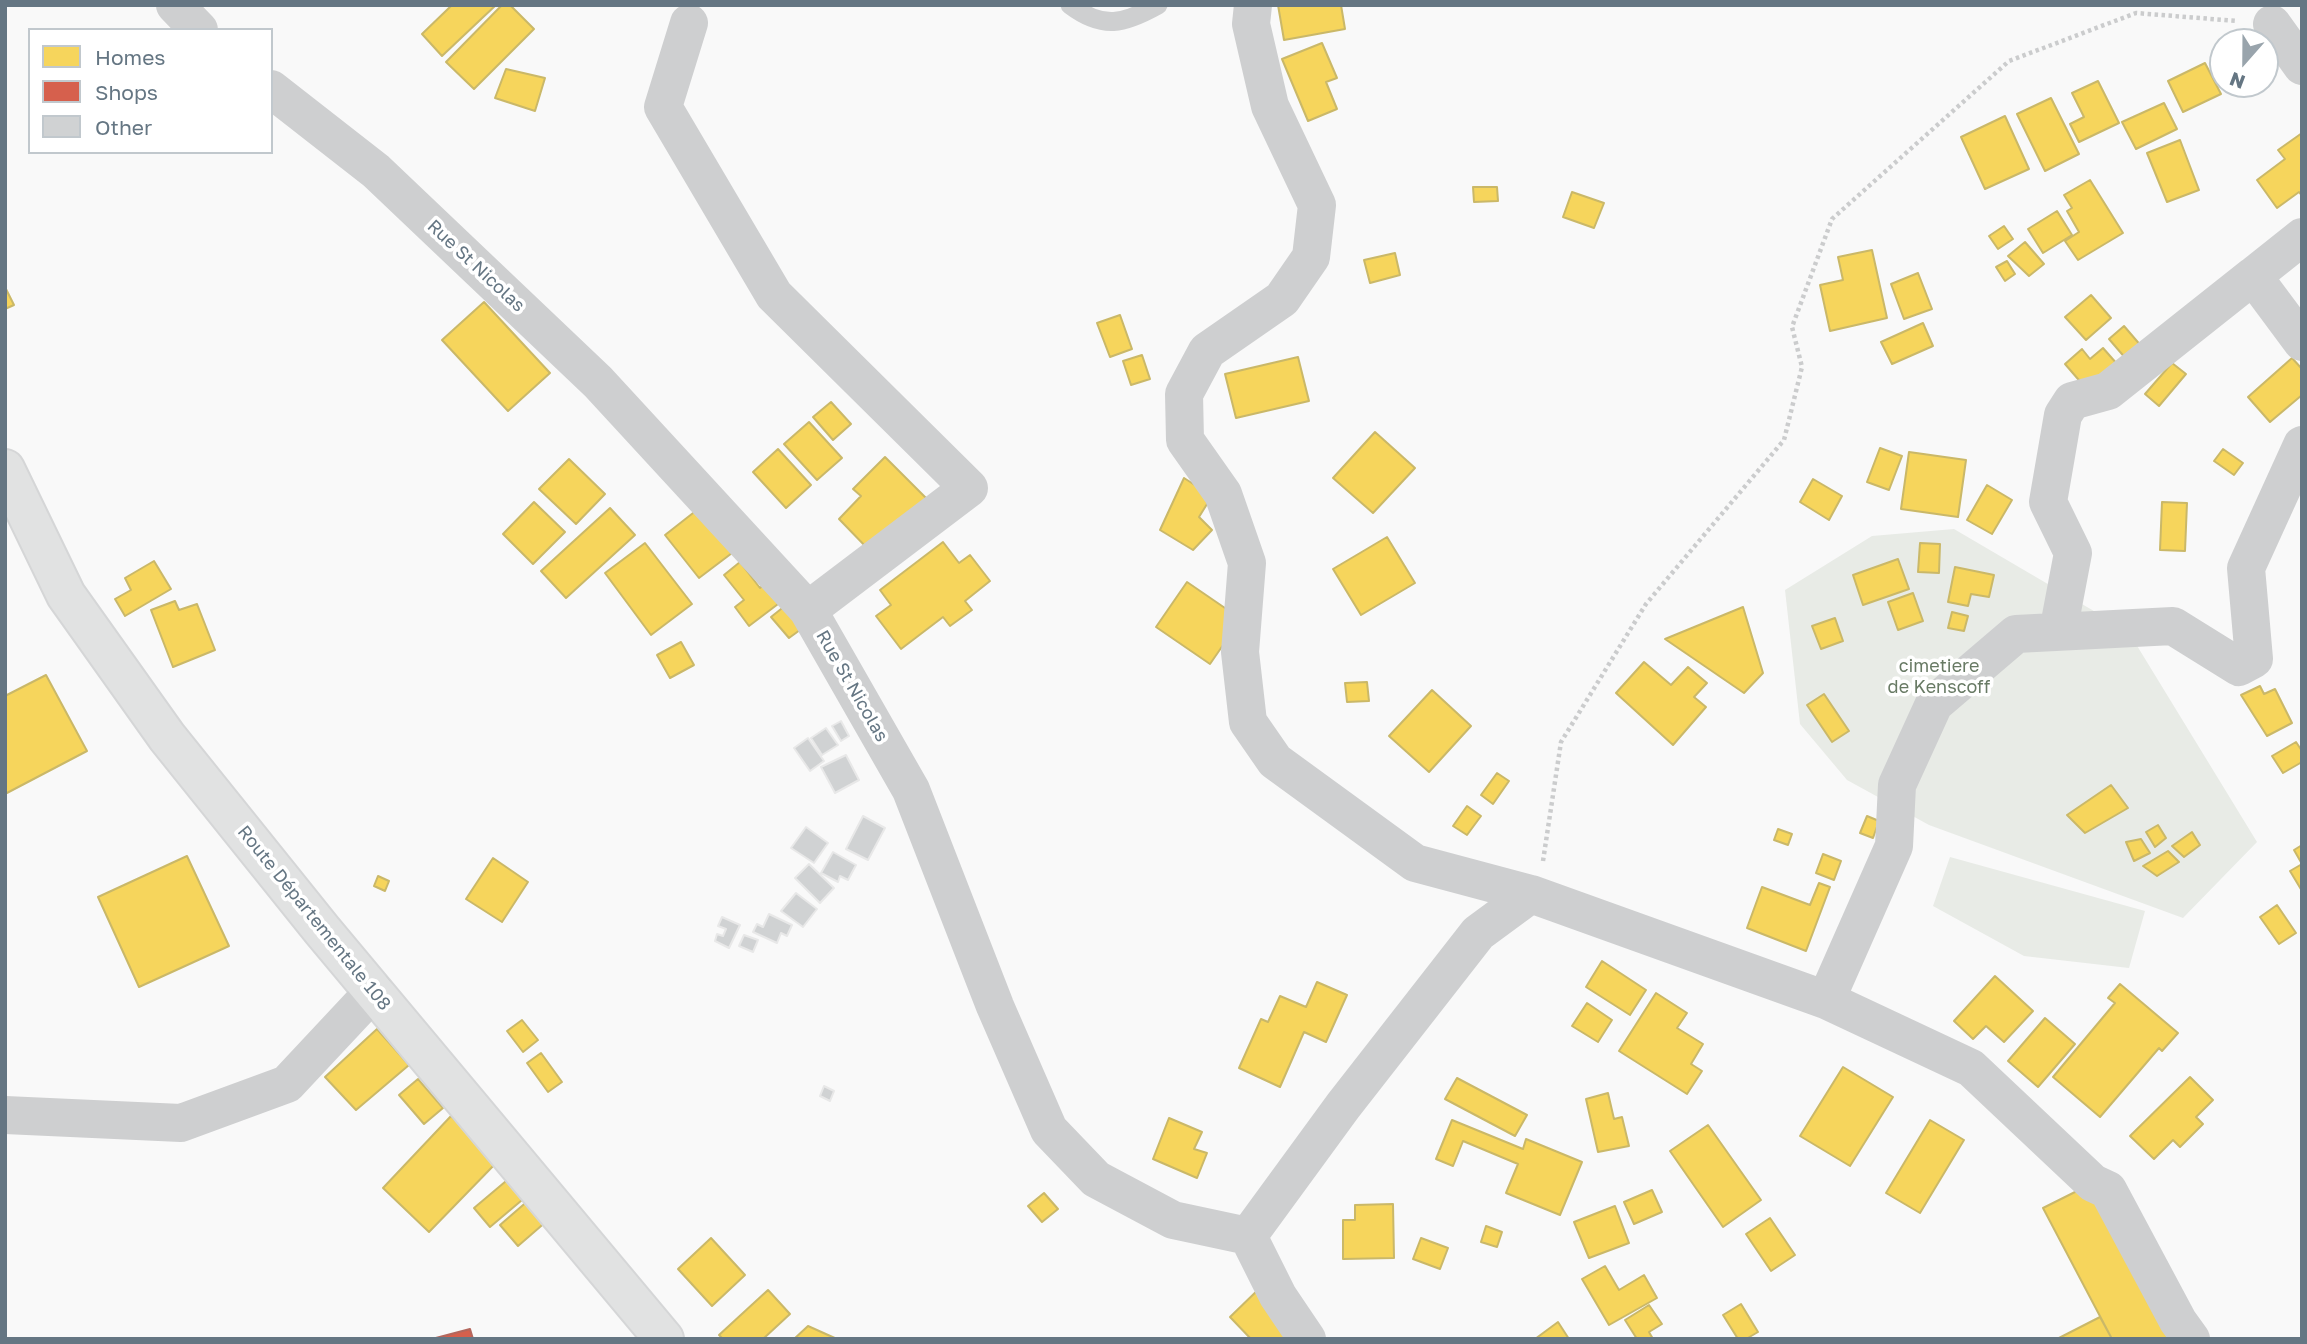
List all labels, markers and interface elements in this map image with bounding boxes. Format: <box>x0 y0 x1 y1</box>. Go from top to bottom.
legend <box>28 28 273 154</box>
north arrow <box>2209 28 2279 98</box>
text: Homes <box>95 44 165 70</box>
text: N <box>2226 68 2248 95</box>
text: Shops <box>95 79 158 105</box>
text: Other <box>95 114 152 140</box>
street label: Rue St Nicolas <box>423 215 529 317</box>
street label: Rue St Nicolas <box>811 626 893 746</box>
park label: cimetiere de Kenscoff <box>1888 655 1990 698</box>
street label: Route Départementale 108 <box>233 821 395 1015</box>

